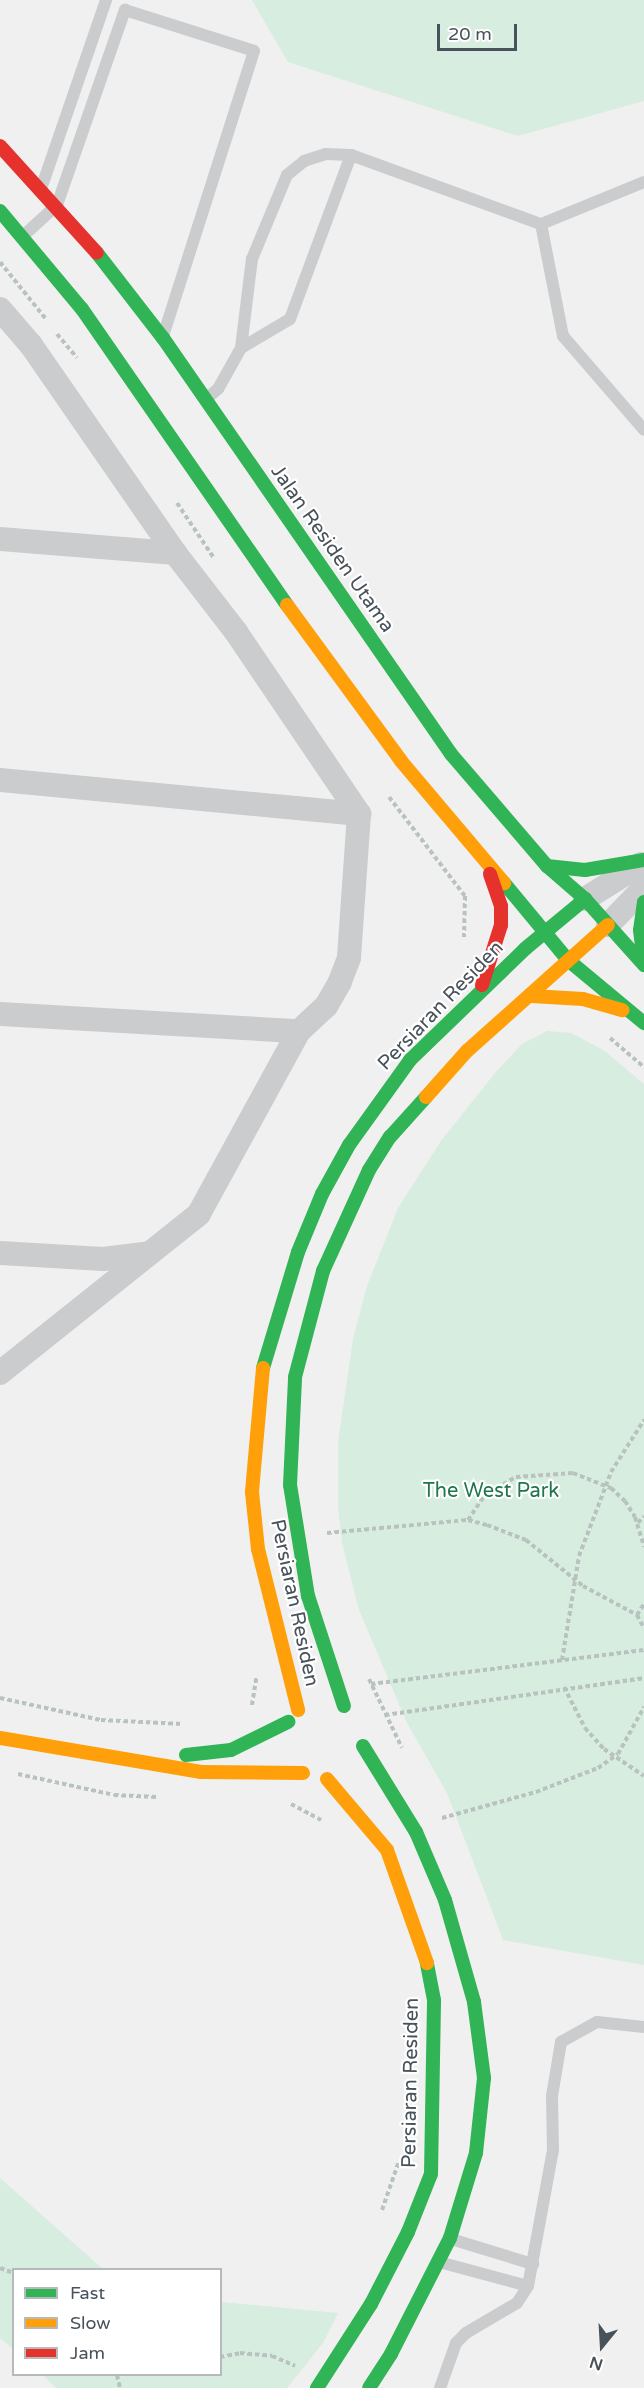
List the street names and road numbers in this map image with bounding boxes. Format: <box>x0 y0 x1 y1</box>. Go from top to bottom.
street label: Jalan Residen Utama <box>265 461 399 637</box>
street label: Persiaran Residen <box>373 936 509 1076</box>
street label: Persiaran Residen <box>265 1517 323 1689</box>
street label: Persiaran Residen <box>398 1998 424 2168</box>

